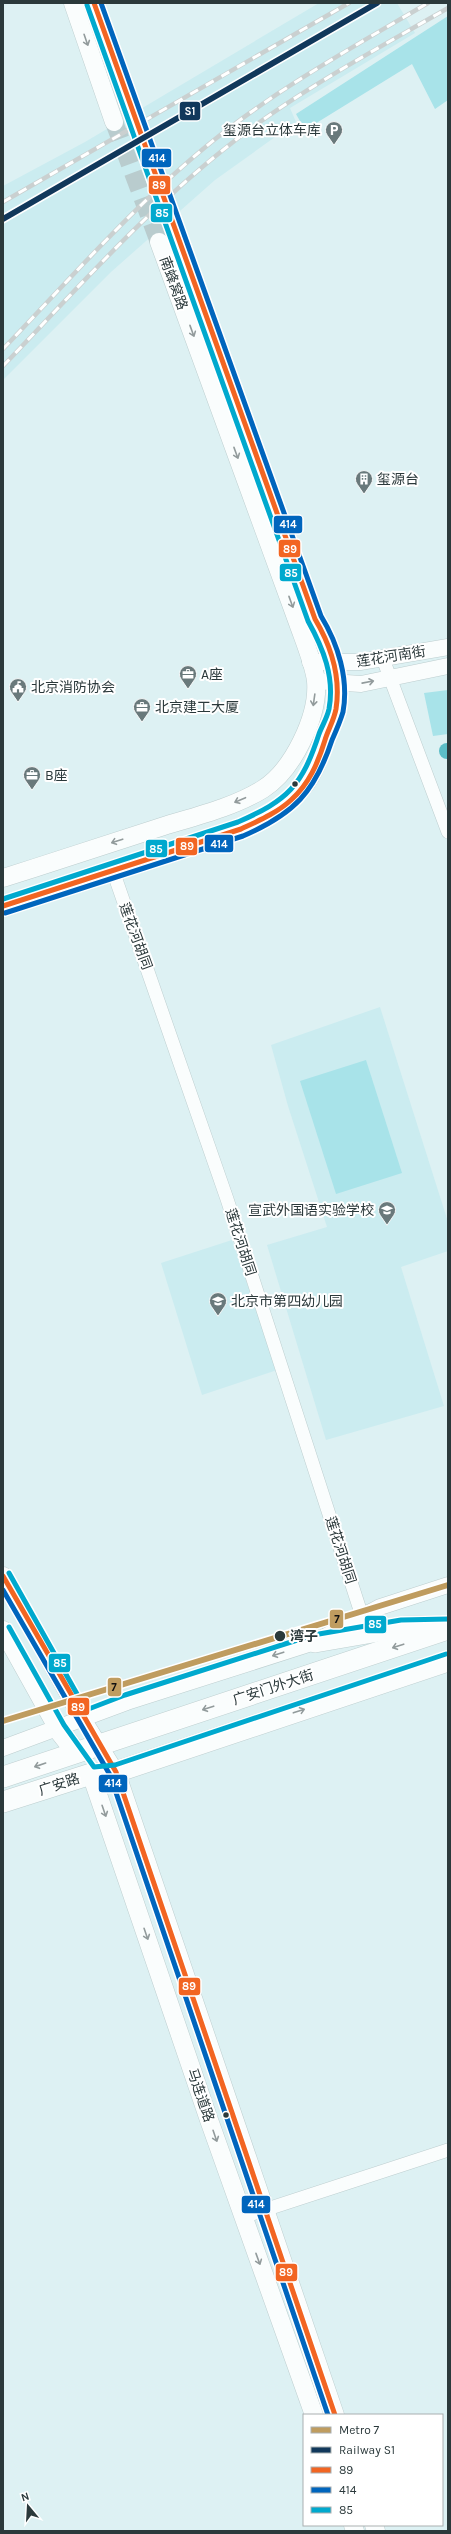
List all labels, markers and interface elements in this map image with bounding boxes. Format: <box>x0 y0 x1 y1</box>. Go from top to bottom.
one-way arrow <box>82 33 90 45</box>
line badge: S1 <box>179 101 201 121</box>
text: S1 <box>185 105 195 118</box>
parking icon: 玺源台立体车库 <box>324 120 344 145</box>
place label: 玺源台立体车库 <box>223 122 321 139</box>
line badge: 414 <box>141 148 172 168</box>
text: 414 <box>148 152 166 165</box>
line badge: 89 <box>148 175 171 195</box>
text: 89 <box>152 179 166 192</box>
line badge: 85 <box>150 203 173 223</box>
text: 85 <box>155 207 169 220</box>
street label: 南蜂窝路 <box>156 254 191 312</box>
one-way arrow <box>188 325 196 337</box>
one-way arrow <box>233 447 241 459</box>
building icon: 玺源台 <box>354 469 374 494</box>
place label: 玺源台 <box>377 471 419 488</box>
line badge: 414 <box>273 515 303 534</box>
text: 414 <box>279 518 297 531</box>
line badge: 89 <box>278 539 301 558</box>
text: 89 <box>283 543 297 556</box>
line badge: 85 <box>279 563 302 582</box>
text: 85 <box>284 567 298 580</box>
one-way arrow <box>287 595 295 607</box>
street label: 莲花河南街 <box>355 643 427 670</box>
office icon: A座 <box>178 664 198 689</box>
place label: A座 <box>201 666 223 683</box>
public building icon: 北京消防协会 <box>8 677 28 702</box>
one-way arrow <box>361 678 374 686</box>
place label: 北京消防协会 <box>31 679 115 696</box>
one-way arrow <box>310 694 317 707</box>
office icon: 北京建工大厦 <box>132 697 152 722</box>
place label: 北京建工大厦 <box>155 699 239 716</box>
office icon: B座 <box>22 765 42 790</box>
place label: B座 <box>45 767 68 784</box>
unlabelled marker <box>290 779 300 789</box>
one-way arrow <box>235 797 247 804</box>
line badge: 414 <box>204 834 234 853</box>
line badge: 89 <box>175 837 198 856</box>
one-way arrow <box>111 838 124 845</box>
text: 414 <box>210 838 228 851</box>
line badge: 85 <box>145 839 168 858</box>
text: 89 <box>180 840 194 853</box>
text: 85 <box>149 843 163 856</box>
street label: 莲花河胡同 <box>116 900 155 972</box>
school or university icon: 宣武外国语实验学校 <box>377 1200 397 1225</box>
place label: 宣武外国语实验学校 <box>248 1202 374 1219</box>
street label: 莲花河胡同 <box>222 1206 259 1278</box>
school or university icon: 北京市第四幼儿园 <box>208 1291 228 1316</box>
place label: 北京市第四幼儿园 <box>231 1293 343 1310</box>
street label: 莲花河胡同 <box>322 1514 359 1586</box>
line badge: 7 <box>329 1609 344 1629</box>
text: 7 <box>334 1613 340 1626</box>
line badge: 85 <box>364 1615 387 1634</box>
text: 85 <box>368 1618 382 1631</box>
place label: 湾子 <box>290 1628 318 1645</box>
marker: 湾子 <box>273 1629 287 1643</box>
one-way arrow <box>392 1642 404 1650</box>
one-way arrow <box>272 1651 285 1658</box>
line badge: 85 <box>48 1653 71 1673</box>
text: 85 <box>53 1657 67 1670</box>
street label: 广安门外大街 <box>231 1666 316 1709</box>
line badge: 7 <box>107 1677 122 1697</box>
text: 7 <box>111 1681 117 1694</box>
line badge: 89 <box>67 1697 90 1716</box>
text: 89 <box>71 1701 85 1714</box>
one-way arrow <box>201 1705 214 1712</box>
one-way arrow <box>293 1706 305 1714</box>
one-way arrow <box>33 1762 46 1769</box>
street label: 广安路 <box>37 1770 82 1799</box>
line badge: 414 <box>98 1774 128 1793</box>
text: 414 <box>104 1777 122 1790</box>
one-way arrow <box>100 1804 108 1816</box>
one-way arrow <box>142 1927 150 1939</box>
line badge: 89 <box>178 1977 201 1996</box>
text: 89 <box>182 1980 196 1993</box>
street label: 马连道路 <box>183 2066 218 2124</box>
unlabelled marker <box>221 2110 231 2120</box>
one-way arrow <box>211 2130 219 2142</box>
line badge: 414 <box>241 2195 271 2214</box>
text: 414 <box>247 2198 265 2211</box>
one-way arrow <box>255 2252 262 2265</box>
line badge: 89 <box>275 2263 298 2282</box>
text: 89 <box>279 2266 293 2279</box>
legend <box>303 2414 443 2526</box>
text: Metro 7 <box>339 2423 380 2437</box>
text: Railway S1 <box>339 2443 395 2457</box>
text: 89 <box>339 2463 353 2477</box>
text: 414 <box>339 2483 357 2497</box>
north arrow <box>8 2486 48 2526</box>
text: N <box>19 2490 31 2504</box>
text: 85 <box>339 2503 353 2517</box>

